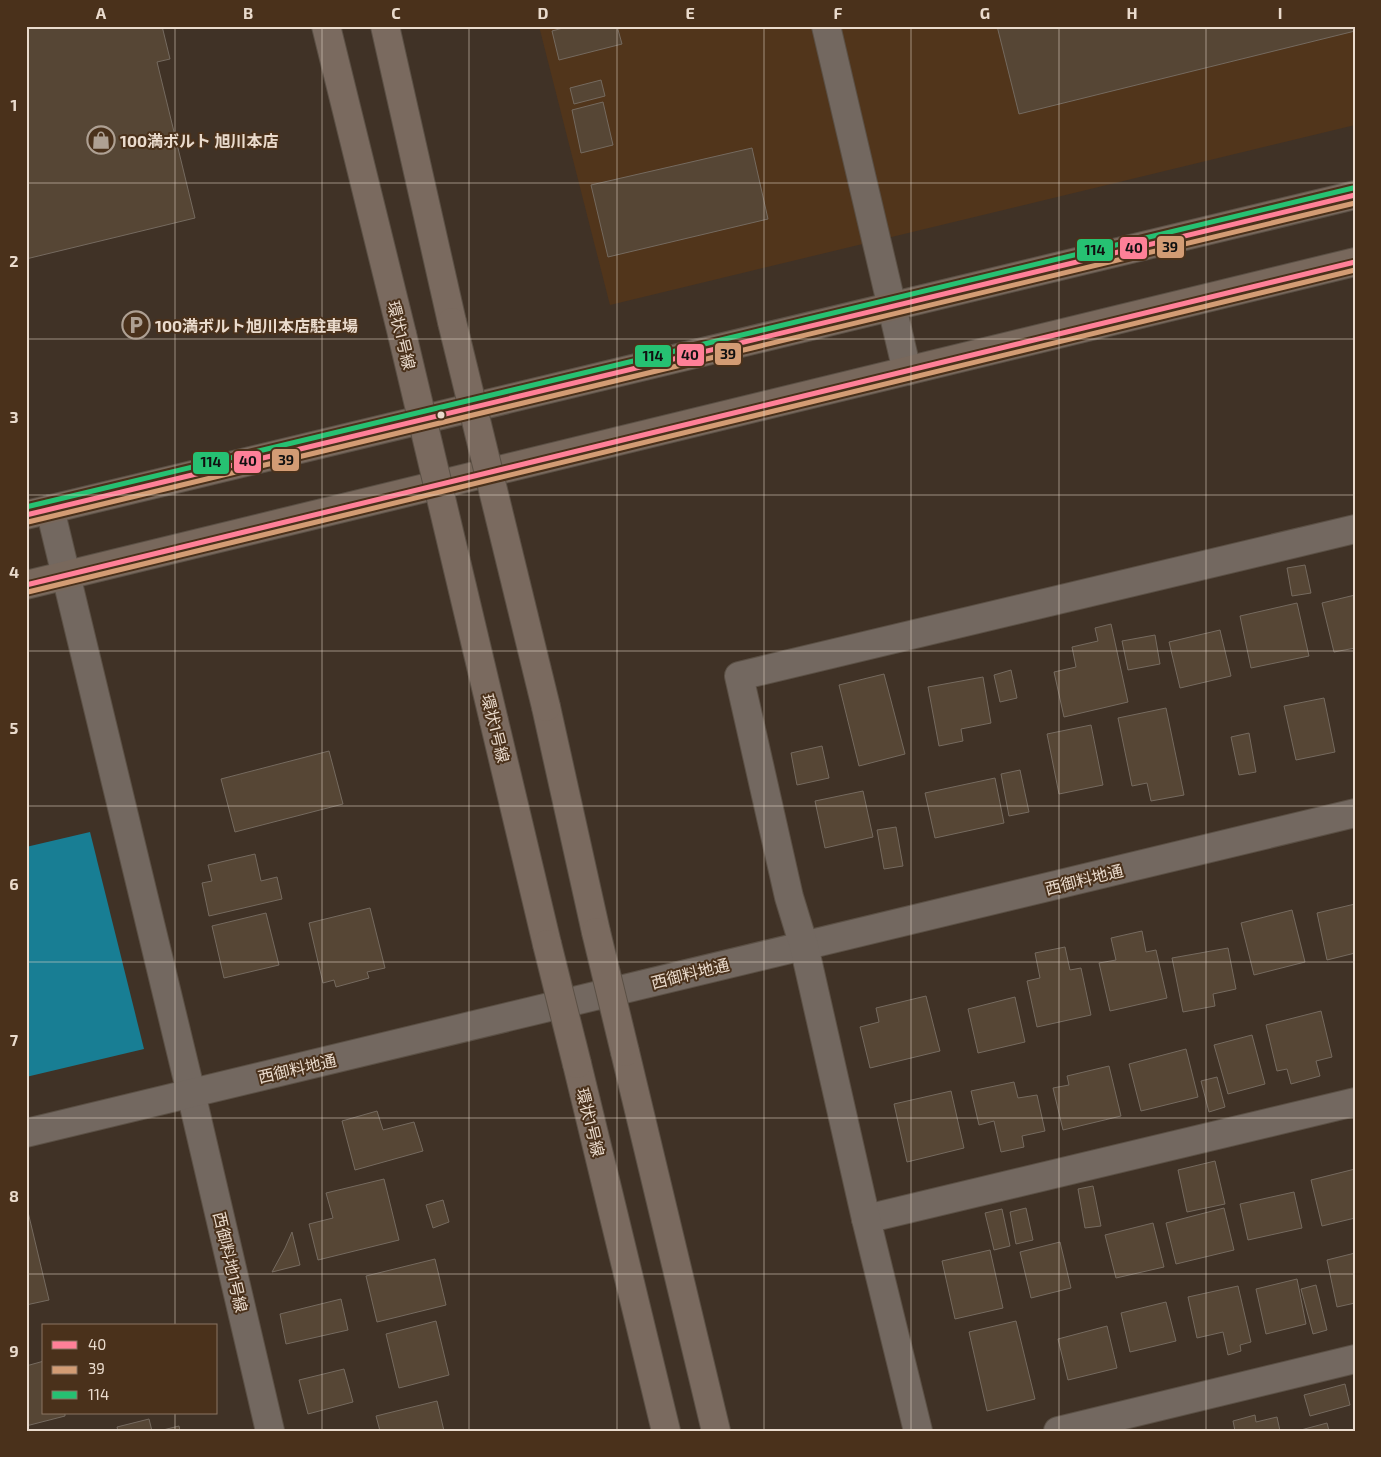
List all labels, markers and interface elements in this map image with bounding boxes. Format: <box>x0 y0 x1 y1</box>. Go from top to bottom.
text: A <box>96 3 107 22</box>
text: B <box>243 3 253 22</box>
text: C <box>391 3 401 22</box>
text: D <box>538 3 549 22</box>
text: E <box>685 3 695 22</box>
text: F <box>834 3 843 22</box>
text: G <box>980 3 990 22</box>
text: H <box>1126 3 1138 22</box>
text: I <box>1278 3 1282 22</box>
text: 1 <box>11 95 17 114</box>
shop icon: 100満ボルト 旭川本店 <box>86 125 116 155</box>
place label: 100満ボルト 旭川本店 <box>120 131 279 150</box>
line badge: 39 <box>1156 235 1185 259</box>
line badge: 40 <box>1119 236 1148 260</box>
line badge: 114 <box>1076 238 1114 262</box>
text: 39 <box>1162 238 1178 255</box>
text: 40 <box>1125 239 1143 256</box>
text: 114 <box>1084 241 1106 258</box>
text: 2 <box>9 251 19 270</box>
street label: 環状1号線 <box>384 299 420 371</box>
parking icon: 100満ボルト旭川本店駐車場 <box>121 310 151 340</box>
place label: 100満ボルト旭川本店駐車場 <box>155 316 358 335</box>
line badge: 39 <box>714 342 742 366</box>
line badge: 40 <box>676 343 705 367</box>
line badge: 114 <box>634 344 672 368</box>
text: 39 <box>720 345 736 362</box>
text: 40 <box>681 346 699 363</box>
text: 114 <box>642 347 664 364</box>
text: 3 <box>9 407 19 426</box>
unlabelled marker <box>436 410 446 420</box>
line badge: 39 <box>271 448 300 472</box>
line badge: 40 <box>233 450 262 474</box>
line badge: 114 <box>192 451 230 475</box>
text: 39 <box>278 451 294 468</box>
text: 40 <box>239 452 257 469</box>
text: 114 <box>200 453 222 470</box>
text: 4 <box>9 562 19 581</box>
street label: 環状1号線 <box>478 692 514 764</box>
text: 5 <box>10 718 19 737</box>
street label: 西御料地通 <box>1043 860 1125 898</box>
text: 6 <box>9 874 19 893</box>
street label: 西御料地通 <box>649 954 731 992</box>
text: 7 <box>10 1030 19 1049</box>
street label: 西御料地通 <box>256 1050 338 1086</box>
street label: 環状1号線 <box>573 1086 609 1158</box>
text: 8 <box>9 1186 19 1205</box>
street label: 西御料地1号線 <box>210 1210 252 1314</box>
legend <box>42 1324 218 1414</box>
text: 40 <box>88 1335 106 1353</box>
text: 9 <box>9 1341 19 1360</box>
text: 39 <box>88 1359 105 1377</box>
text: 114 <box>88 1385 109 1403</box>

